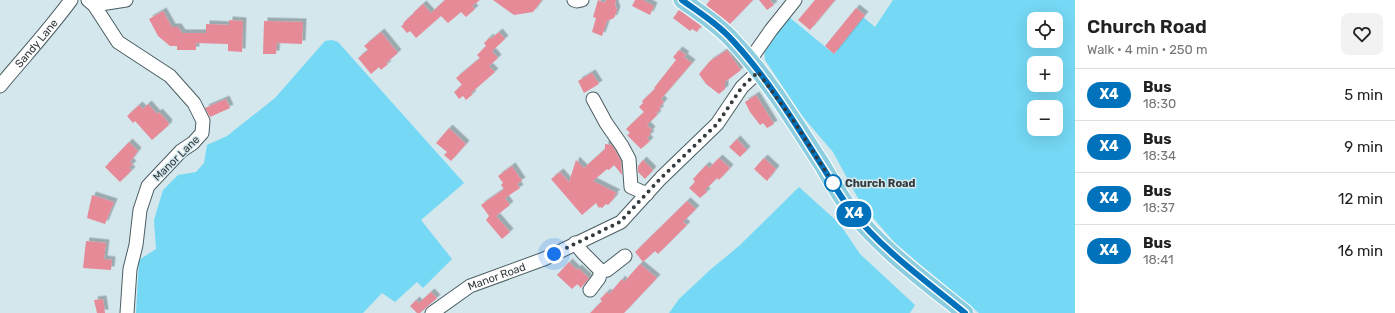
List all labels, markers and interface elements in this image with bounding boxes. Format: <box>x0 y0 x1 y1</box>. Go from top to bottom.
map controls <box>1027 12 1063 136</box>
button: locate <box>1027 12 1063 48</box>
button: heart <box>1341 13 1383 55</box>
text: Church Road <box>1087 15 1207 38</box>
street label: Sandy Lane <box>12 17 61 71</box>
text: Walk · 4 min · 250 m <box>1087 42 1208 57</box>
button: + <box>1027 56 1063 92</box>
text: Bus <box>1143 78 1171 96</box>
text: X4 <box>1099 86 1119 103</box>
text: 5 min <box>1344 86 1383 104</box>
text: 18:30 <box>1143 96 1176 111</box>
button: − <box>1027 100 1063 136</box>
text: Bus <box>1143 130 1171 148</box>
street label: Manor Lane <box>150 133 202 184</box>
text: X4 <box>1099 138 1119 155</box>
text: 9 min <box>1344 138 1383 156</box>
text: 18:34 <box>1143 148 1176 163</box>
marker: Church Road <box>824 174 842 192</box>
place label: Church Road <box>845 177 916 190</box>
text: Bus <box>1143 182 1171 200</box>
text: X4 <box>1099 190 1119 207</box>
text: 12 min <box>1338 190 1383 208</box>
text: 18:37 <box>1143 200 1175 215</box>
line badge: X4 <box>836 201 872 227</box>
text: X4 <box>844 205 864 222</box>
text: Bus <box>1143 234 1171 252</box>
text: X4 <box>1099 242 1119 259</box>
text: 16 min <box>1338 242 1383 260</box>
your location <box>544 244 564 264</box>
text: 18:41 <box>1143 252 1174 267</box>
street label: Manor Road <box>466 260 528 293</box>

